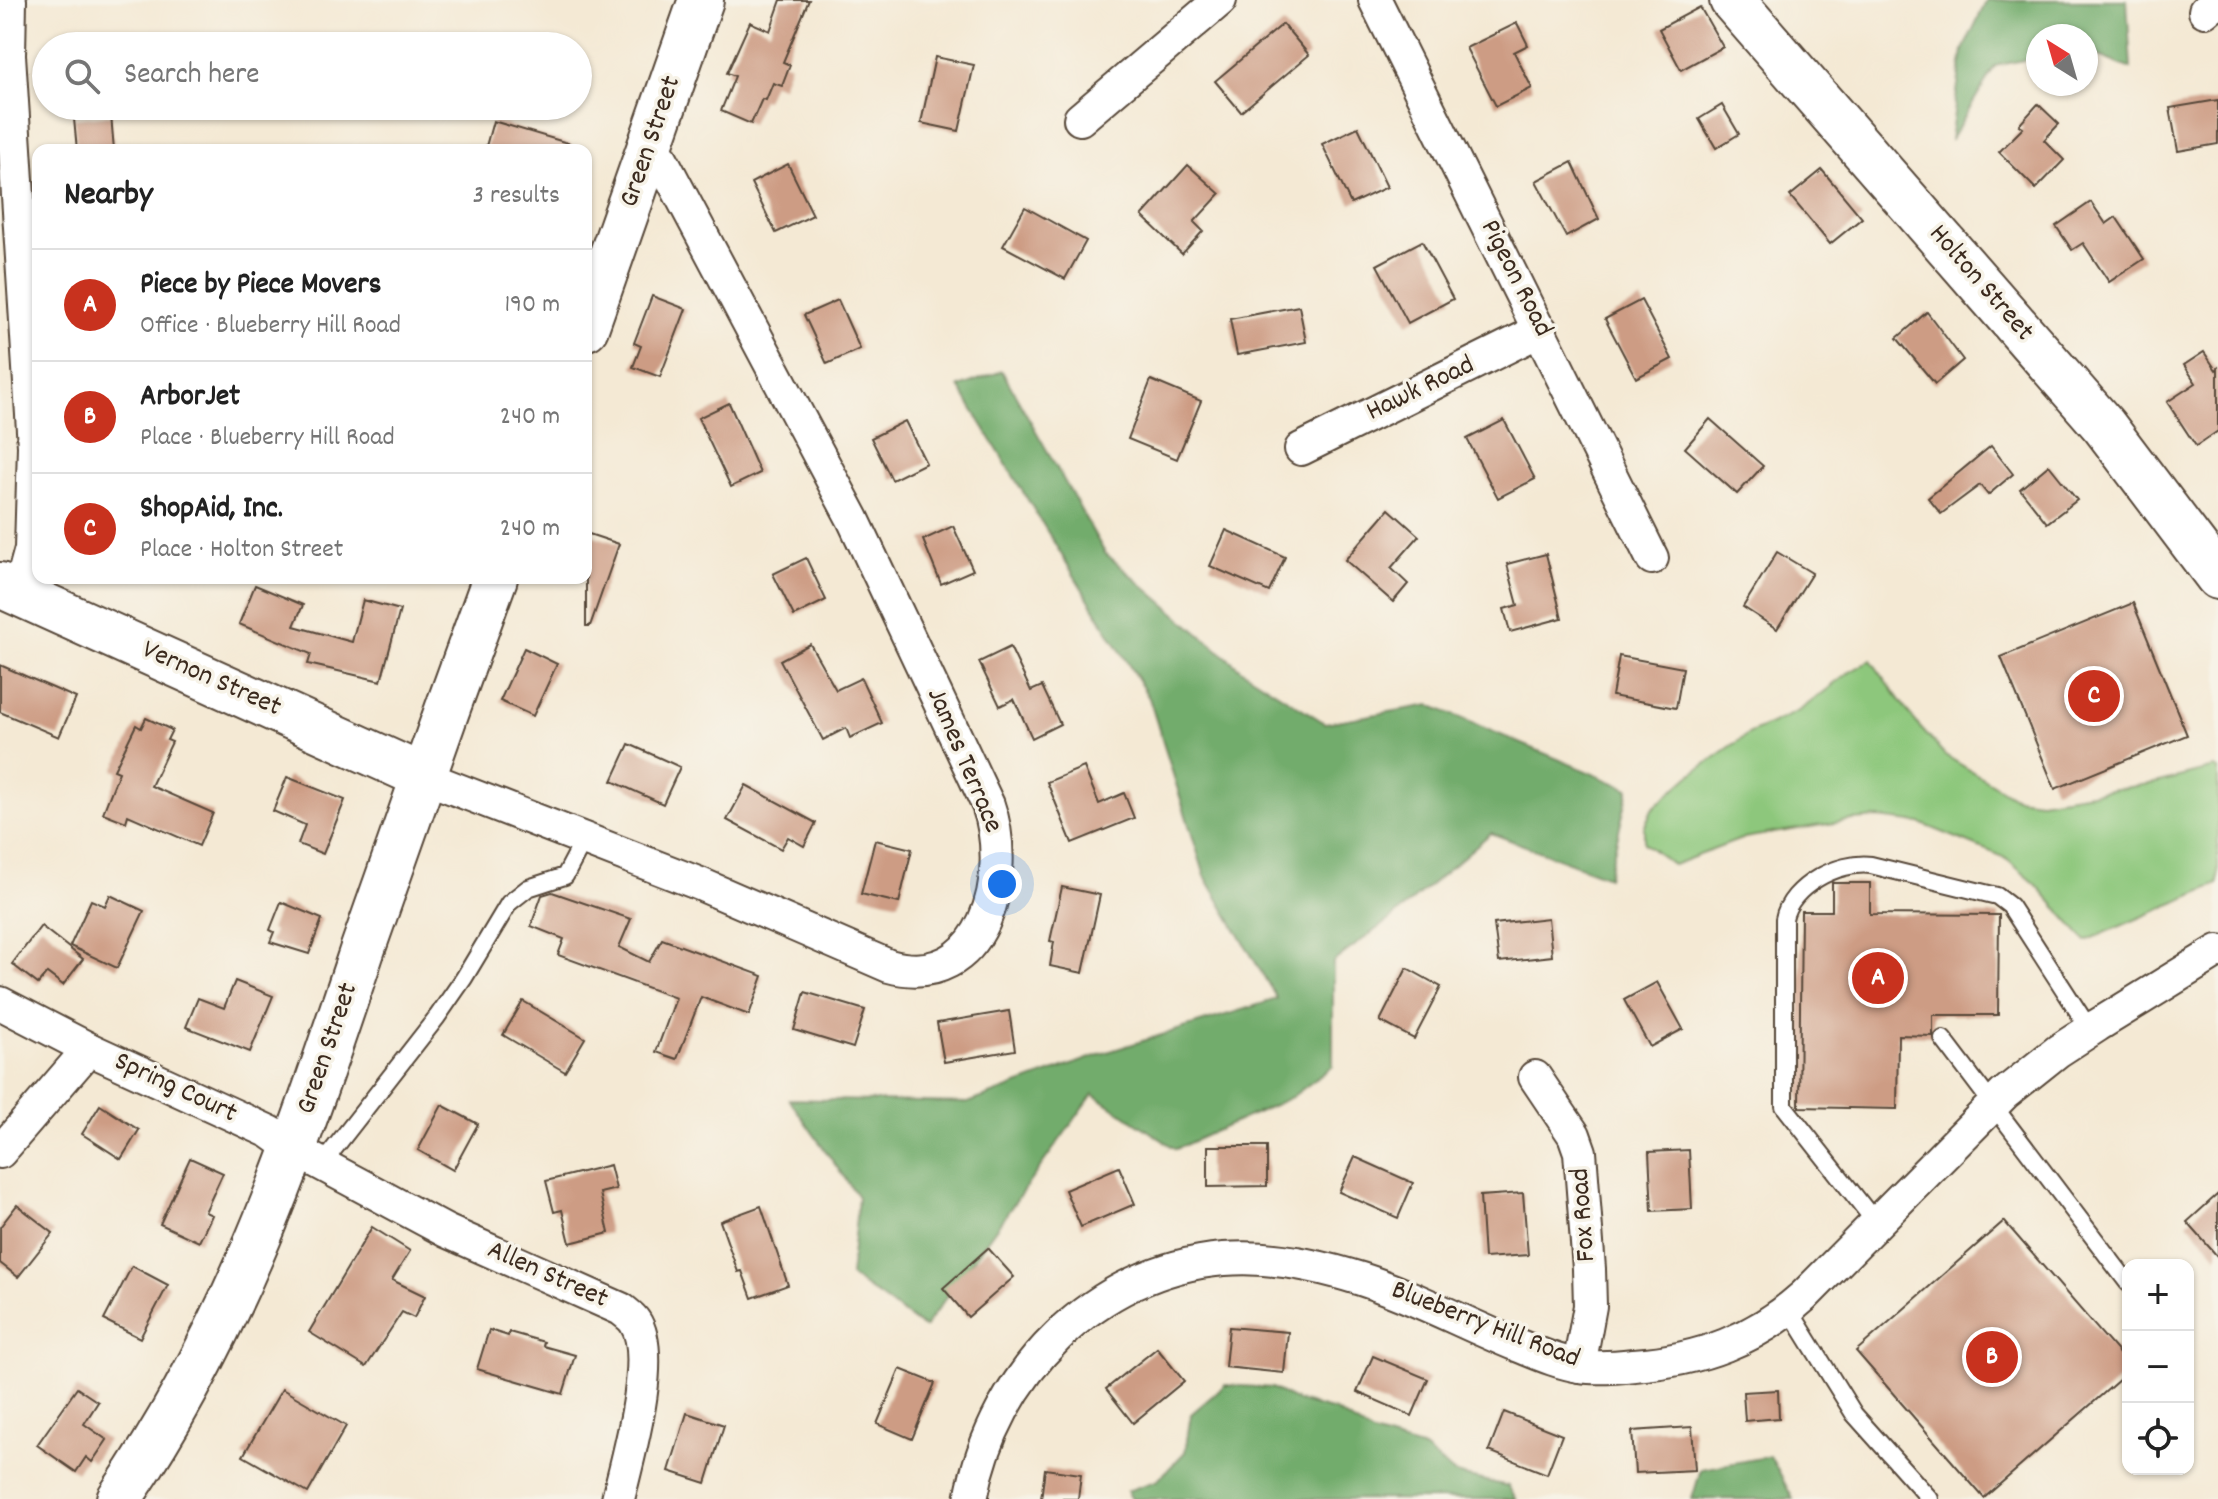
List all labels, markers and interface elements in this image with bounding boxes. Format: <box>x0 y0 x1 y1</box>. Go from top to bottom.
north arrow <box>2026 24 2098 96</box>
search box <box>32 32 592 120</box>
icon: search <box>60 54 104 98</box>
text: Search here <box>124 55 260 98</box>
street label: Green Street <box>611 71 693 213</box>
text: Nearby <box>64 172 153 221</box>
text: 3 results <box>473 178 560 215</box>
street label: Pigeon Road <box>1468 214 1562 344</box>
street label: Holton Street <box>1918 217 2042 351</box>
text: Piece by Piece Movers <box>140 265 381 308</box>
text: A <box>83 287 97 324</box>
text: 190 m <box>504 287 560 324</box>
text: Office · Blueberry Hill Road <box>140 308 401 345</box>
street label: Hawk Road <box>1360 347 1482 433</box>
text: ArborJet <box>140 377 240 420</box>
text: B <box>84 399 96 436</box>
text: 240 m <box>500 399 560 436</box>
text: Place · Blueberry Hill Road <box>140 420 395 457</box>
text: ShopAid, Inc. <box>140 489 283 532</box>
text: C <box>84 511 96 548</box>
text: 240 m <box>500 511 560 548</box>
text: Place · Holton Street <box>140 532 343 569</box>
street label: Vernon Street <box>135 631 287 729</box>
pin: C <box>2068 666 2120 726</box>
street label: James Terrace <box>914 682 1012 840</box>
your location <box>982 864 1022 904</box>
pin: A <box>1852 948 1904 1008</box>
street label: Green Street <box>288 978 370 1120</box>
street label: Spring Court <box>107 1043 243 1135</box>
street label: Fox Road <box>1562 1167 1608 1263</box>
street label: Allen Street <box>480 1232 614 1320</box>
map controls <box>2122 1259 2194 1475</box>
button: + <box>2122 1259 2194 1331</box>
street label: Blueberry Hill Road <box>1385 1272 1585 1380</box>
pin: B <box>1966 1327 2018 1387</box>
button: − <box>2122 1331 2194 1403</box>
button: locate <box>2122 1403 2194 1475</box>

